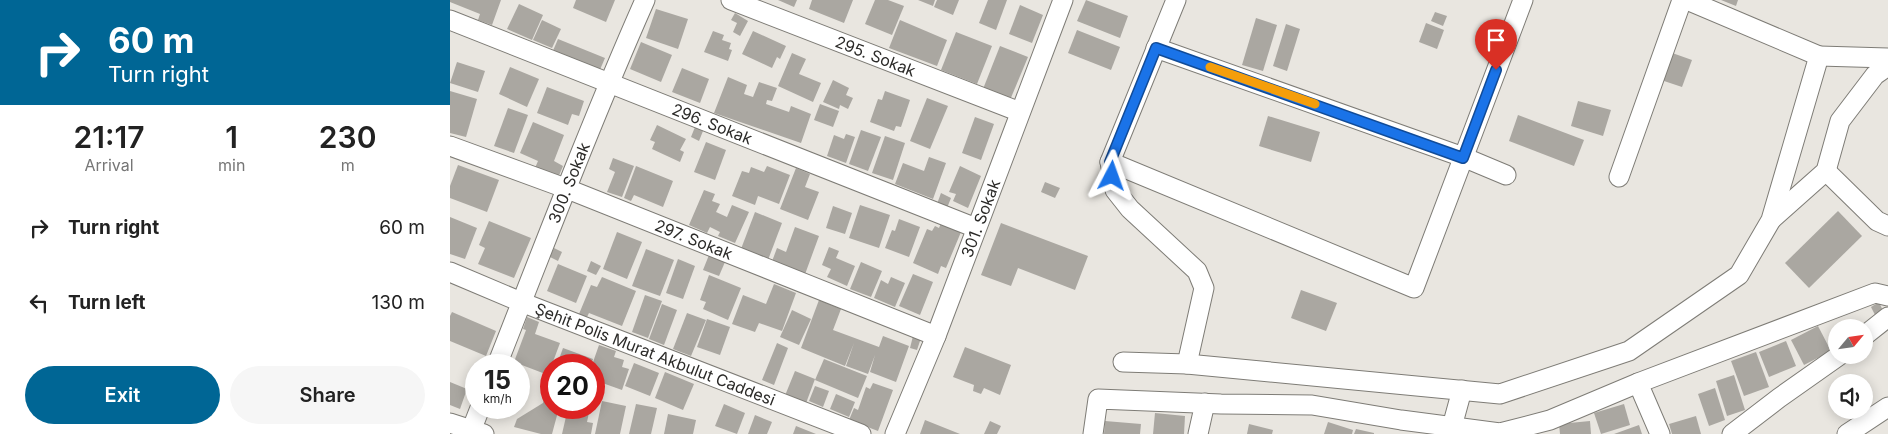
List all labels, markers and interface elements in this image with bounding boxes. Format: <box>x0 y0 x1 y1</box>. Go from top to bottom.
text: 60 m <box>108 19 195 61</box>
pin <box>1475 19 1517 70</box>
icon: right <box>25 20 90 85</box>
icon: arrive <box>1482 26 1510 54</box>
street label: 295. Sokak <box>833 31 919 81</box>
text: Turn right <box>108 61 209 87</box>
street label: 296. Sokak <box>669 99 755 149</box>
text: 21:17 <box>74 119 144 155</box>
text: 1 <box>225 119 238 155</box>
text: 230 <box>319 119 376 155</box>
street label: 300. Sokak <box>544 139 594 226</box>
position arrow <box>1085 149 1137 201</box>
text: Arrival <box>84 155 134 175</box>
text: min <box>218 155 245 175</box>
text: m <box>341 155 355 175</box>
street label: 301. Sokak <box>957 176 1004 260</box>
icon: right <box>25 214 53 242</box>
street label: 297. Sokak <box>652 215 736 264</box>
text: Turn right <box>68 216 159 239</box>
text: 60 m <box>379 216 425 239</box>
icon: left <box>25 289 53 317</box>
text: Turn left <box>68 291 146 314</box>
text: 130 m <box>372 291 425 314</box>
street label: Şehit Polis Murat Akbulut Caddesi <box>532 298 778 410</box>
north arrow <box>1828 319 1872 364</box>
map controls <box>1828 319 1873 419</box>
speed limit sign: 20 <box>540 354 605 419</box>
text: 15 <box>484 365 511 395</box>
button: Exit <box>25 366 220 424</box>
button: Share <box>230 366 425 424</box>
button: sound <box>1828 374 1873 419</box>
text: km/h <box>483 391 512 406</box>

